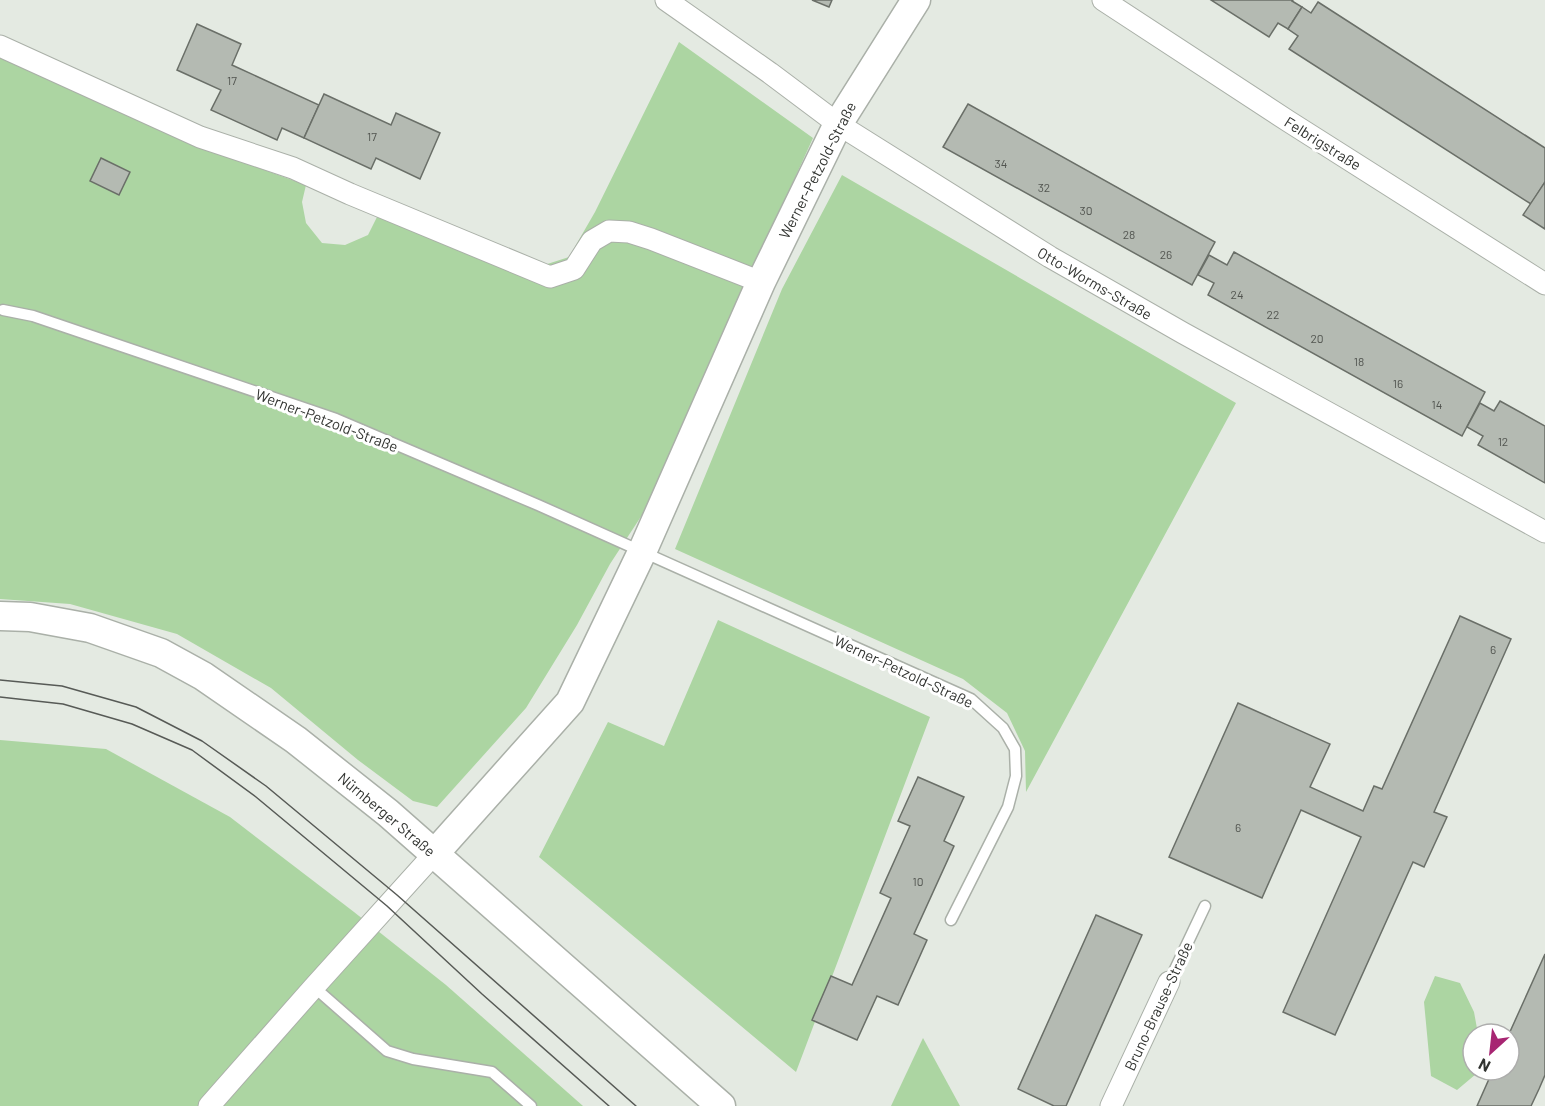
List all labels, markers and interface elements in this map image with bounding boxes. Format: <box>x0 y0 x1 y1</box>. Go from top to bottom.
house number: 17 <box>227 73 237 87</box>
street label: Werner-Petzold-Straße <box>775 99 859 241</box>
street label: Felbrigstraße <box>1281 112 1365 174</box>
house number: 17 <box>367 129 377 143</box>
house number: 34 <box>995 156 1007 170</box>
house number: 32 <box>1038 180 1050 194</box>
house number: 30 <box>1080 203 1092 217</box>
house number: 28 <box>1123 227 1135 241</box>
street label: Otto-Worms-Straße <box>1034 243 1156 323</box>
house number: 26 <box>1160 247 1172 261</box>
house number: 24 <box>1230 287 1244 301</box>
house number: 22 <box>1267 307 1279 321</box>
house number: 20 <box>1310 331 1324 345</box>
house number: 18 <box>1354 354 1364 368</box>
house number: 16 <box>1393 376 1403 390</box>
street label: Werner-Petzold-Straße <box>253 385 401 455</box>
house number: 14 <box>1432 397 1442 411</box>
house number: 12 <box>1498 434 1508 448</box>
street label: Werner-Petzold-Straße <box>832 631 976 711</box>
house number: 6 <box>1490 642 1496 656</box>
street label: Nürnberger Straße <box>335 768 439 860</box>
house number: 6 <box>1235 820 1241 834</box>
house number: 10 <box>913 874 923 888</box>
street label: Bruno-Brause-Straße <box>1120 939 1196 1073</box>
north arrow <box>1461 1022 1521 1082</box>
text: N <box>1475 1055 1493 1077</box>

